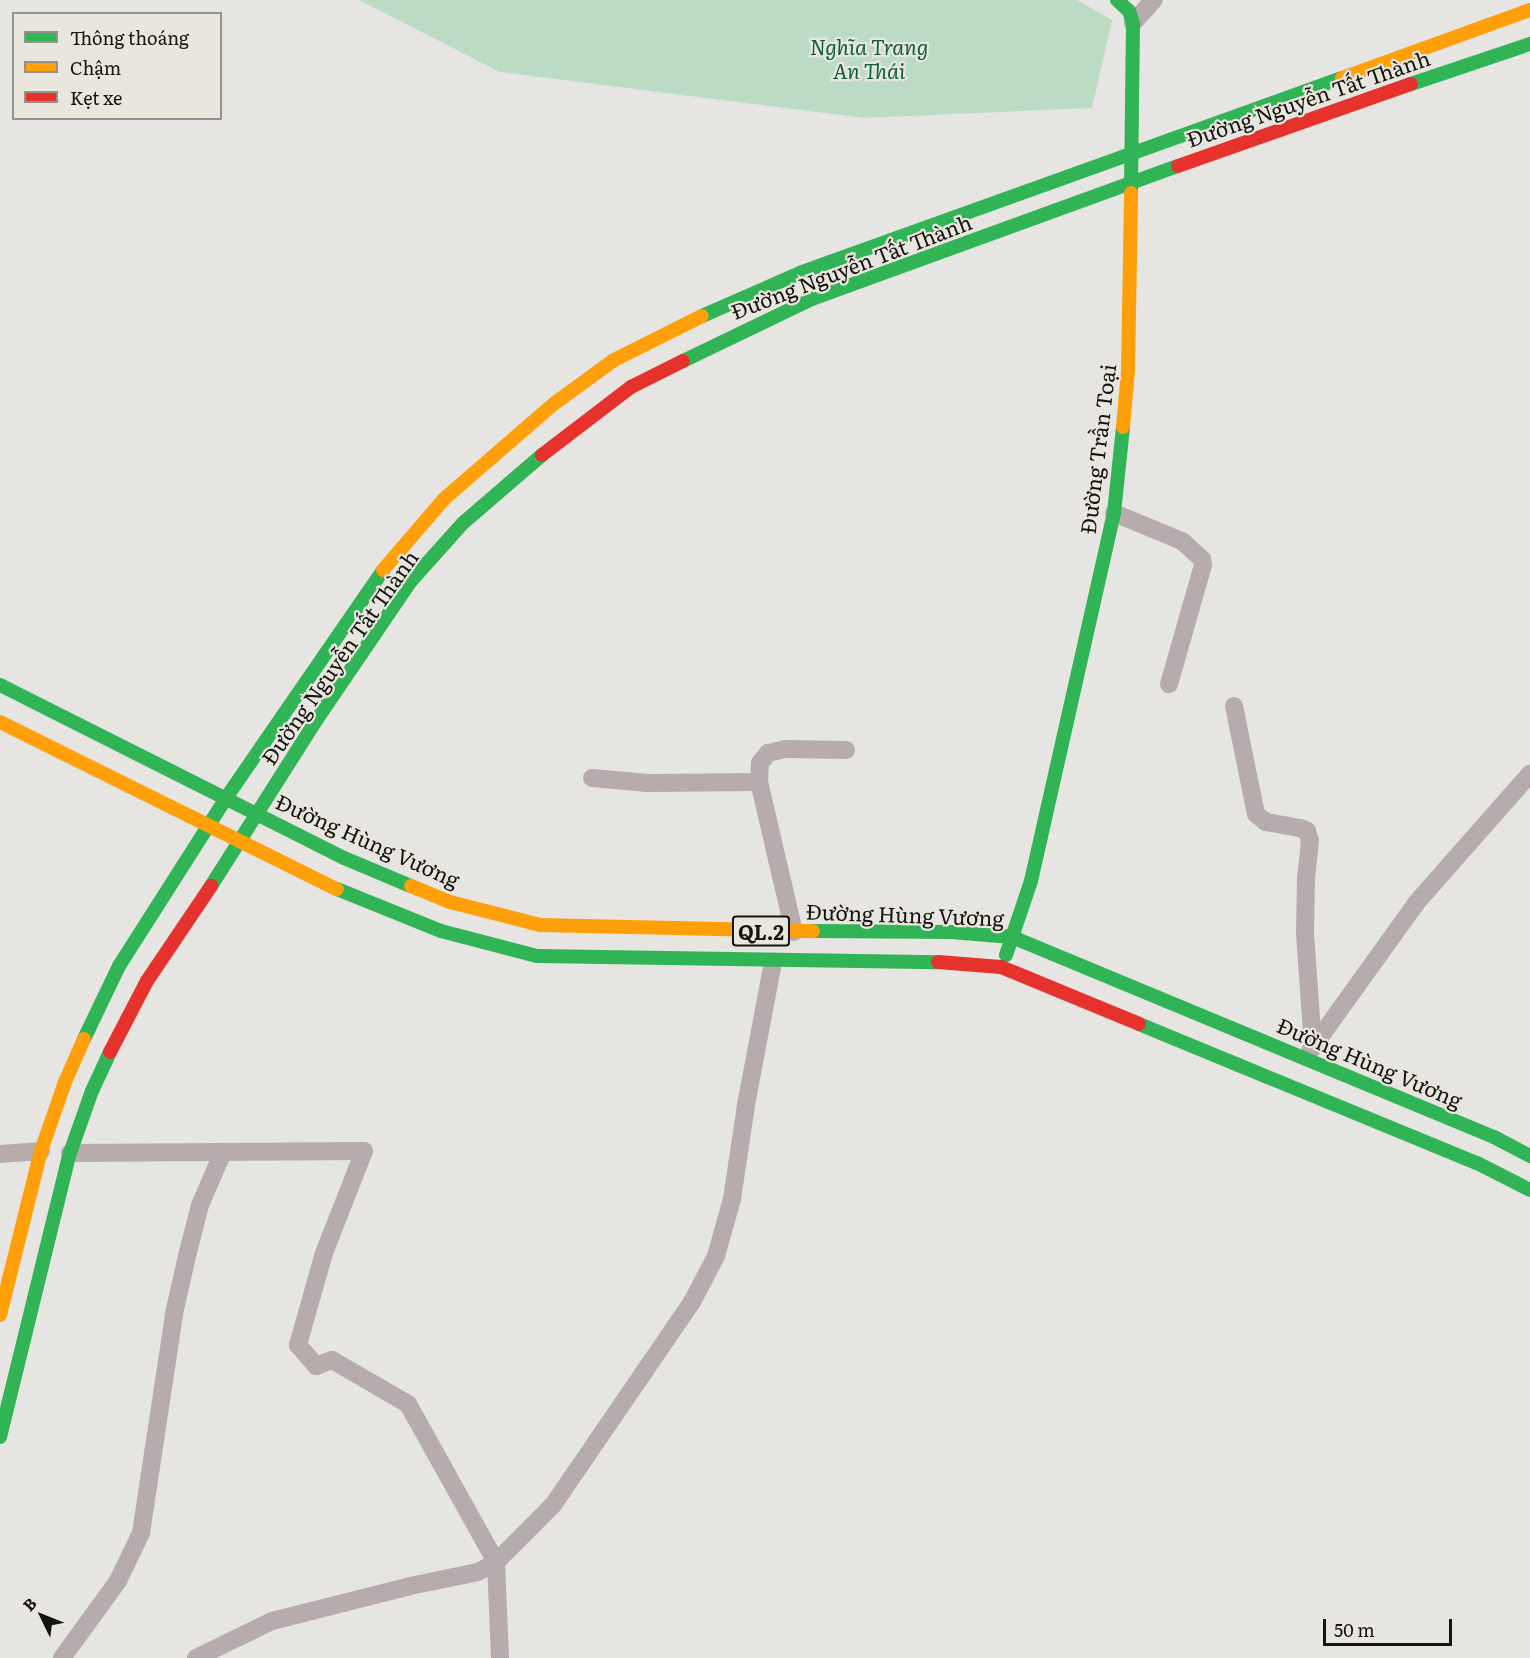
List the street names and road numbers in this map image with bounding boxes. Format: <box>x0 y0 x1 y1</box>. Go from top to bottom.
street label: Đường Nguyễn Tất Thành <box>1183 44 1433 152</box>
street label: Đường Nguyễn Tất Thành <box>727 208 975 324</box>
street label: Đường Trần Toại <box>1074 363 1120 535</box>
street label: Đường Nguyễn Tất Thành <box>255 545 423 769</box>
street label: Đường Hùng Vương <box>272 788 464 892</box>
street label: Đường Hùng Vương <box>805 898 1005 930</box>
road number: QL.2 <box>731 914 791 948</box>
street label: Đường Hùng Vương <box>1274 1012 1466 1112</box>

